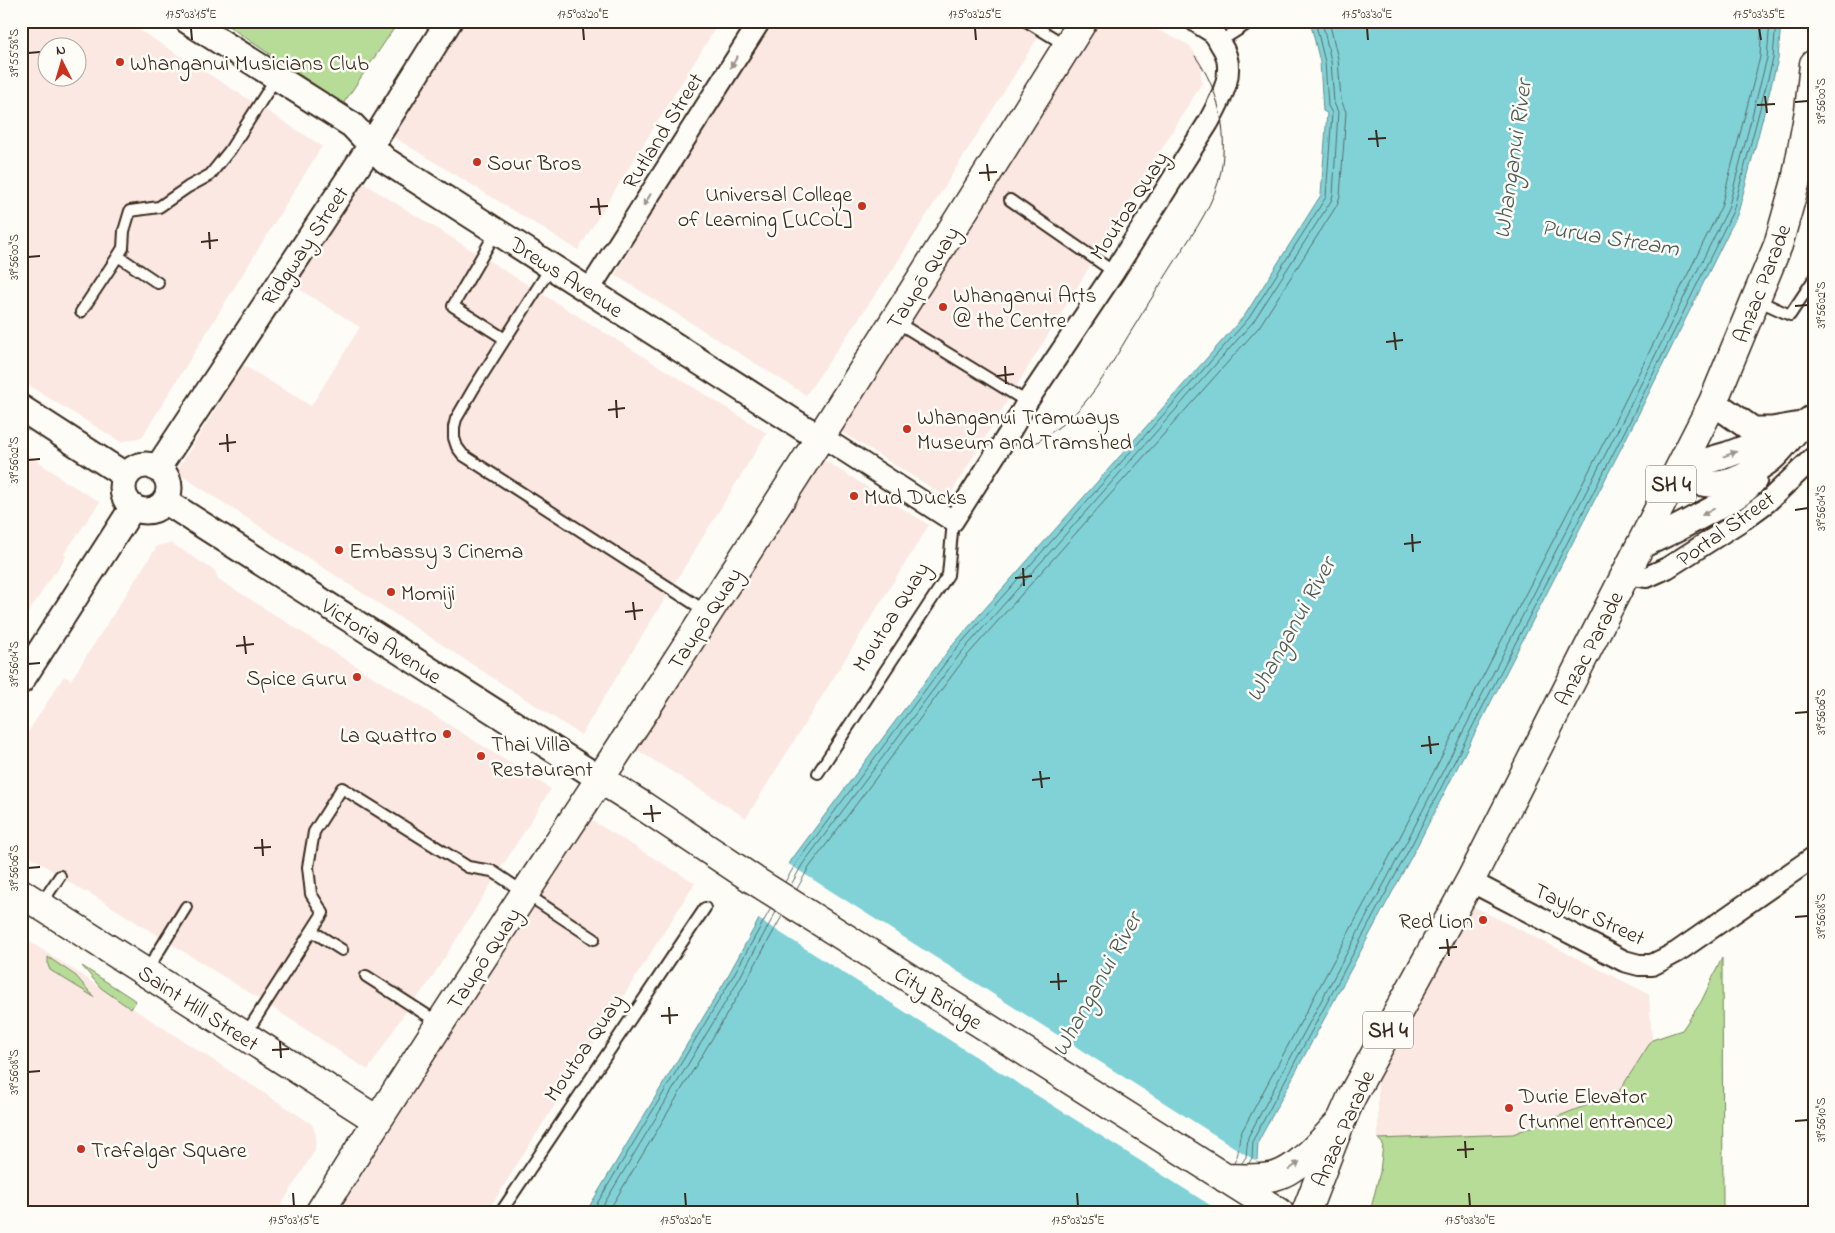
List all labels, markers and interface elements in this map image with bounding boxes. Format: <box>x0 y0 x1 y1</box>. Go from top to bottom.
text: 175°03'15"E <box>165 6 217 24</box>
text: 175°03'20"E <box>557 6 609 24</box>
text: 175°03'25"E <box>948 6 1002 24</box>
text: 175°03'30"E <box>1342 6 1392 24</box>
text: 175°03'35"E <box>1733 6 1785 24</box>
text: 39°55'58"S <box>6 28 24 77</box>
north arrow <box>38 38 88 88</box>
text: N <box>55 40 67 61</box>
place label: Whanganui Musicians Club <box>130 49 369 82</box>
marker: Whanganui Musicians Club <box>114 56 126 68</box>
one-way arrow <box>729 56 738 69</box>
street label: Rutland Street <box>616 67 713 196</box>
water label: Whanganui River <box>1486 75 1543 241</box>
text: 39°56'00"S <box>1813 78 1831 124</box>
street label: Moutoa Quay <box>1083 146 1179 268</box>
place label: Sour Bros <box>487 149 582 181</box>
marker: Sour Bros <box>471 156 483 168</box>
street label: Ridgway Street <box>255 180 359 313</box>
place label: Universal College of Learning [UCOL] <box>678 180 852 238</box>
one-way arrow <box>642 193 651 206</box>
marker: Universal College of Learning [UCOL] <box>856 200 868 212</box>
water label: Purua Stream <box>1538 211 1682 268</box>
street label: Anzac Parade <box>1726 220 1801 348</box>
street label: Taupō Quay <box>880 221 970 337</box>
street label: Drews Avenue <box>501 229 629 327</box>
text: 39°56'00"S <box>6 234 24 280</box>
place label: Whanganui Arts @ the Centre <box>953 281 1097 338</box>
text: 39°56'02"S <box>1813 281 1831 328</box>
marker: Whanganui Arts @ the Centre <box>937 301 949 313</box>
place label: Whanganui Tramways Museum and Tramshed <box>917 403 1132 460</box>
marker: Whanganui Tramways Museum and Tramshed <box>901 423 913 435</box>
text: 39°56'02"S <box>6 436 24 483</box>
one-way arrow <box>1723 449 1738 457</box>
road number: SH 4 <box>1646 466 1696 502</box>
place label: Mud Ducks <box>864 483 967 515</box>
street label: Portal Street <box>1671 484 1783 576</box>
text: 39°56'04"S <box>1813 485 1831 531</box>
marker: Mud Ducks <box>848 490 860 502</box>
one-way arrow <box>1701 508 1715 516</box>
place label: Embassy 3 Cinema <box>349 537 523 570</box>
marker: Embassy 3 Cinema <box>333 544 345 556</box>
water label: Whanganui River <box>1238 549 1348 709</box>
street label: Moutoa Quay <box>846 556 940 679</box>
street label: Taupō Quay <box>661 562 753 678</box>
place label: Momiji <box>401 579 455 611</box>
marker: Momiji <box>385 586 397 598</box>
street label: Anzac Parade <box>1548 586 1633 712</box>
street label: Victoria Avenue <box>313 591 447 694</box>
text: 39°56'04"S <box>6 641 24 687</box>
place label: Spice Guru <box>246 664 347 696</box>
marker: Spice Guru <box>351 671 363 683</box>
text: 39°56'06"S <box>1813 689 1831 735</box>
place label: La Quattro <box>340 721 437 753</box>
marker: La Quattro <box>441 728 453 740</box>
place label: Thai Villa Restaurant <box>491 730 594 787</box>
marker: Thai Villa Restaurant <box>475 750 487 762</box>
text: 39°56'06"S <box>6 845 24 891</box>
street label: Taylor Street <box>1527 876 1650 957</box>
text: 39°56'08"S <box>1813 893 1831 939</box>
street label: Taupō Quay <box>440 902 532 1018</box>
water label: Whanganui River <box>1044 904 1154 1064</box>
place label: Red Lion <box>1399 907 1473 939</box>
marker: Red Lion <box>1477 914 1489 926</box>
street label: Saint Hill Street <box>130 958 265 1061</box>
street label: City Bridge <box>886 960 988 1040</box>
street label: Moutoa Quay <box>537 988 634 1110</box>
road number: SH 4 <box>1363 1012 1413 1048</box>
text: 39°56'08"S <box>6 1049 24 1095</box>
street label: Anzac Parade <box>1305 1065 1385 1193</box>
place label: Durie Elevator (tunnel entrance) <box>1518 1082 1673 1139</box>
text: 39°56'10"S <box>1813 1097 1831 1142</box>
marker: Durie Elevator (tunnel entrance) <box>1503 1102 1515 1114</box>
place label: Trafalgar Square <box>91 1136 247 1169</box>
marker: Trafalgar Square <box>75 1143 87 1155</box>
one-way arrow <box>1287 1160 1300 1171</box>
text: 175°03'15"E <box>268 1212 320 1230</box>
text: 175°03'20"E <box>660 1212 712 1230</box>
text: 175°03'25"E <box>1051 1212 1105 1230</box>
text: 175°03'30"E <box>1445 1212 1495 1230</box>

